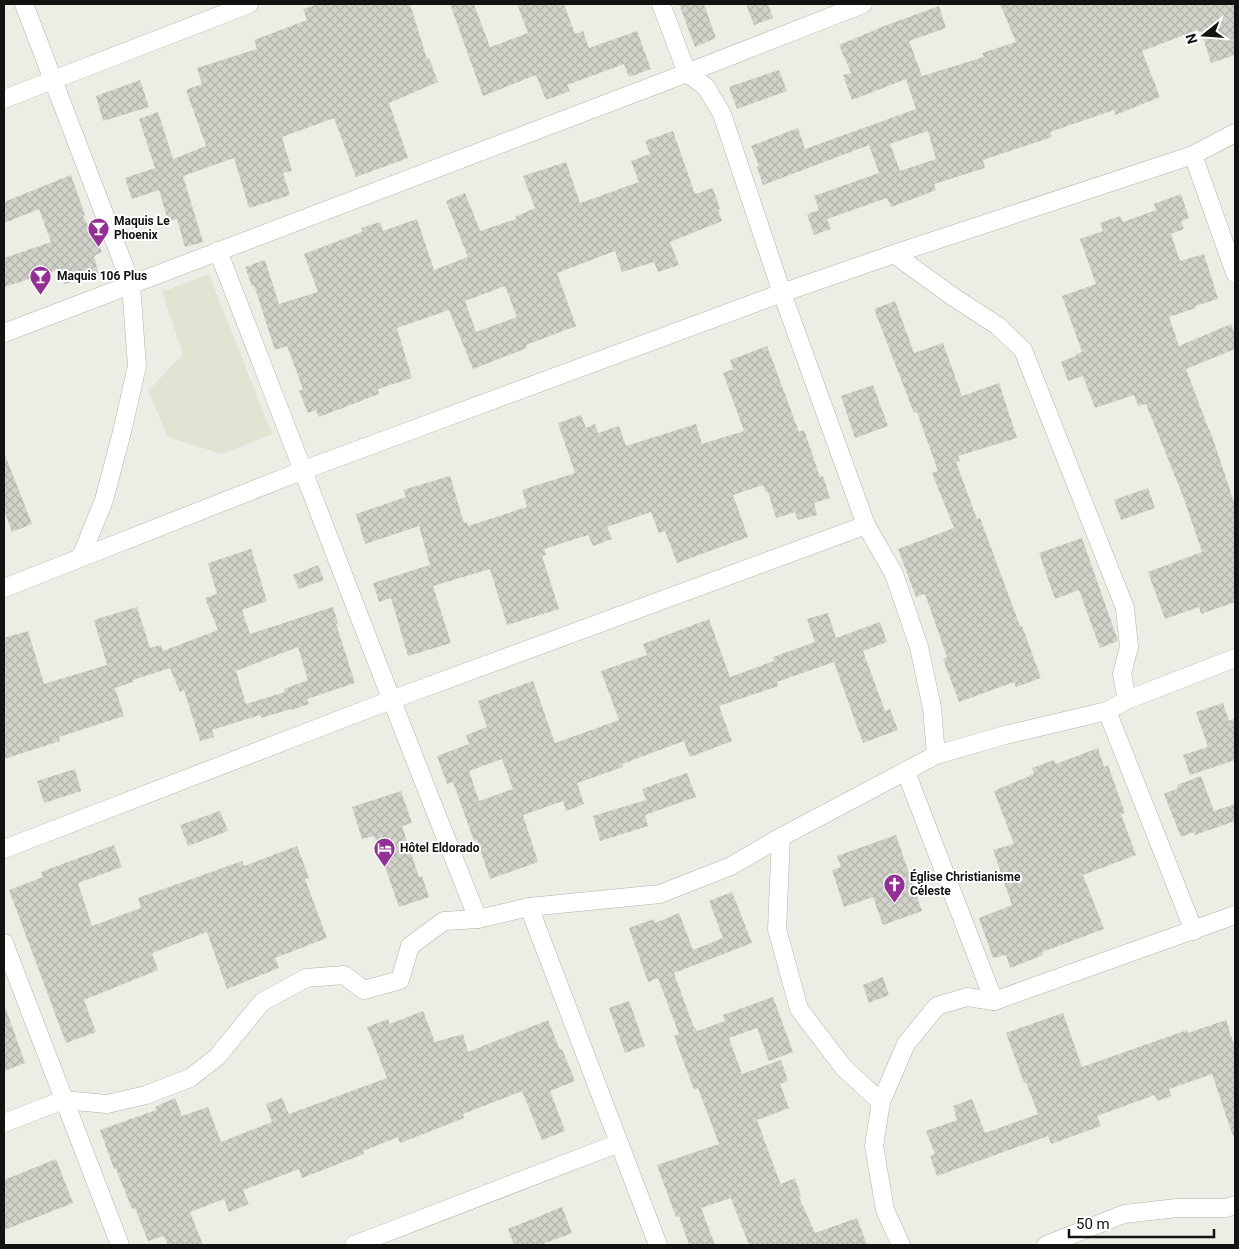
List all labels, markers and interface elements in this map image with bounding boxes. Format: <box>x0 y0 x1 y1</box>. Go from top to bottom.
north arrow <box>1179 10 1229 60</box>
text: N <box>1182 32 1201 46</box>
place label: Maquis Le Phoenix <box>114 214 170 242</box>
bar icon: Maquis Le Phoenix <box>86 216 110 247</box>
bar icon: Maquis 106 Plus <box>29 264 53 295</box>
place label: Maquis 106 Plus <box>57 269 147 283</box>
hotel icon: Hôtel Eldorado <box>372 836 396 867</box>
place label: Hôtel Eldorado <box>400 841 480 855</box>
place label: Église Christianisme Céleste <box>910 869 1021 898</box>
church icon: Église Christianisme Céleste <box>882 872 906 903</box>
scale bar <box>1069 1206 1214 1238</box>
text: 50 m <box>1076 1215 1110 1233</box>

